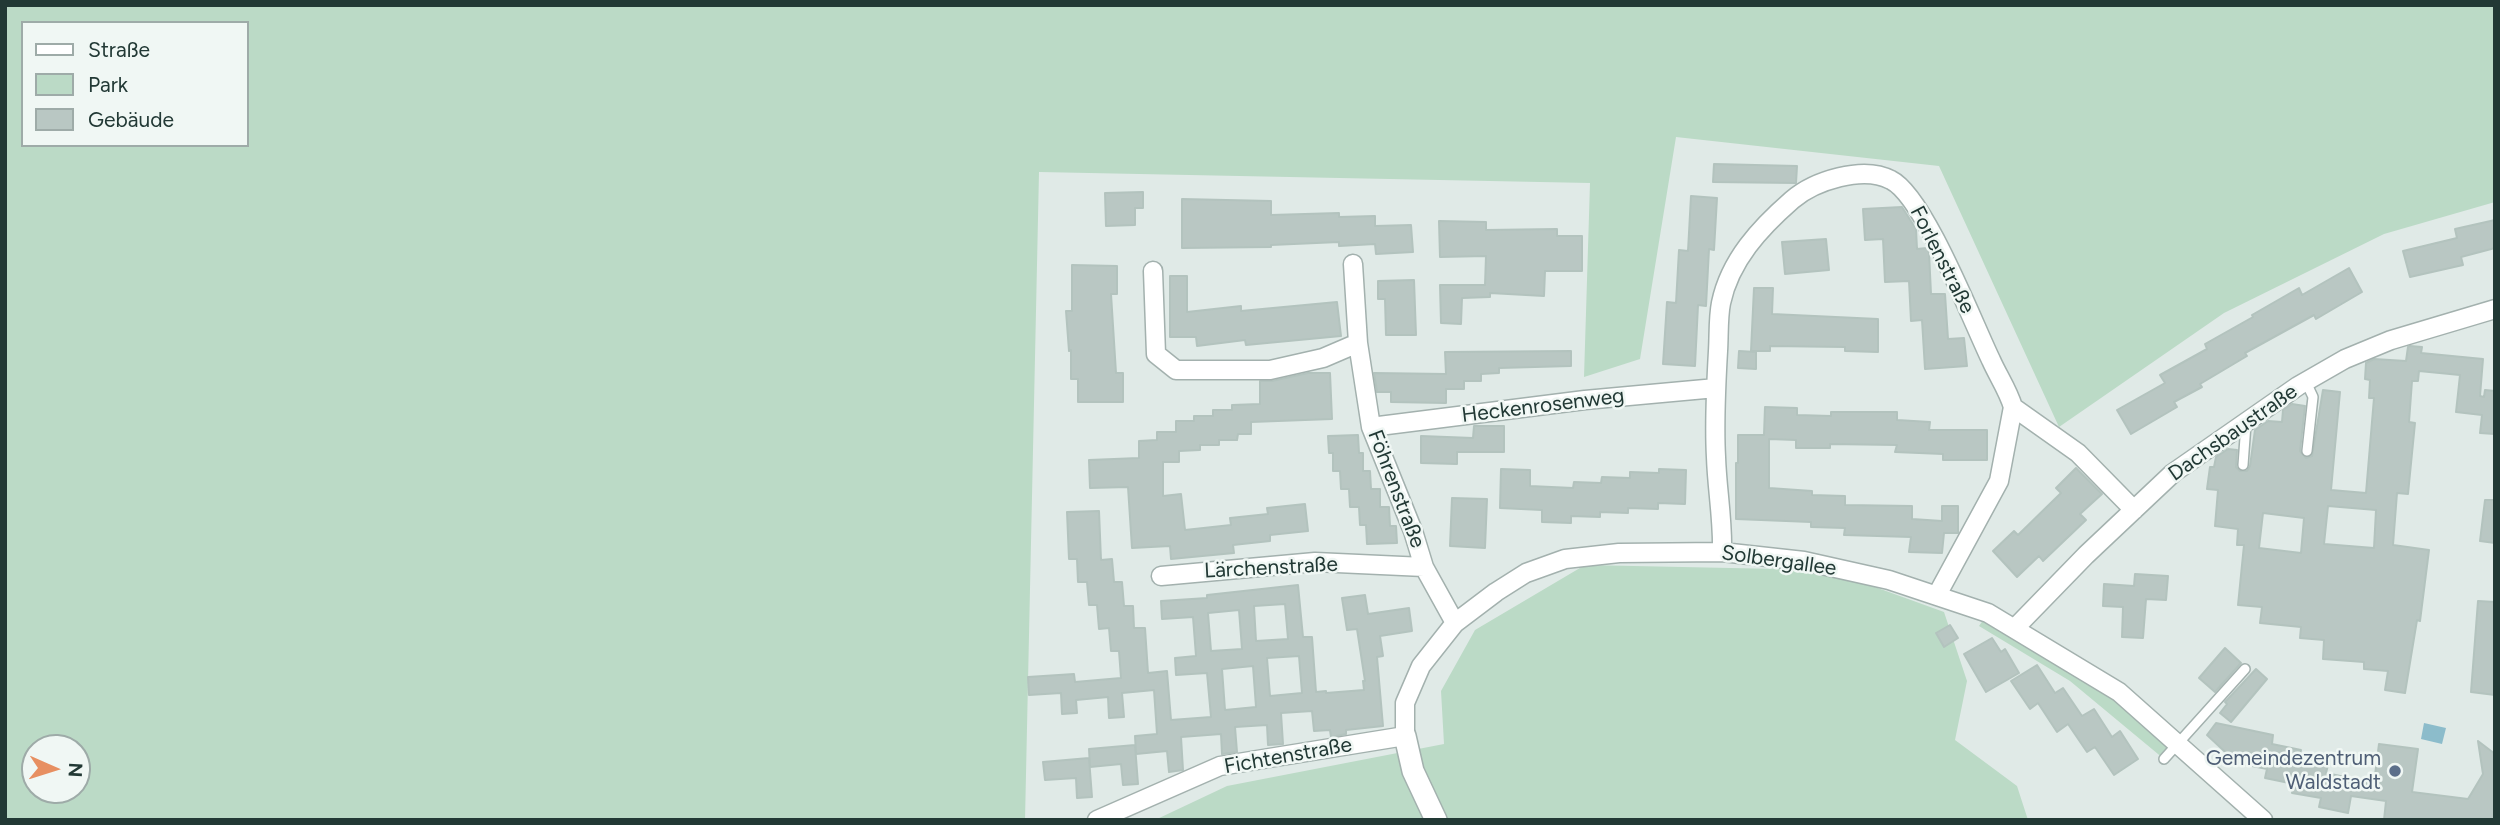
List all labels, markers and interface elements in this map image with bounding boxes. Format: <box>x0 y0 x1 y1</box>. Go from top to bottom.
legend <box>21 21 248 147</box>
text: Straße <box>88 37 150 62</box>
text: Park <box>88 72 128 97</box>
text: Gebäude <box>88 107 174 132</box>
street label: Forlenstraße <box>1904 202 1980 318</box>
street label: Dachsbaustraße <box>2164 379 2302 487</box>
street label: Heckenrosenweg <box>1460 384 1626 428</box>
street label: Föhrenstraße <box>1362 426 1430 552</box>
street label: Solbergallee <box>1720 540 1838 582</box>
street label: Lärchenstraße <box>1204 552 1338 584</box>
street label: Fichtenstraße <box>1222 732 1354 780</box>
north arrow <box>21 734 91 804</box>
place label: Gemeindezentrum Waldstadt <box>2206 746 2381 796</box>
text: N <box>64 762 87 778</box>
marker: Gemeindezentrum Waldstadt <box>2387 763 2403 779</box>

